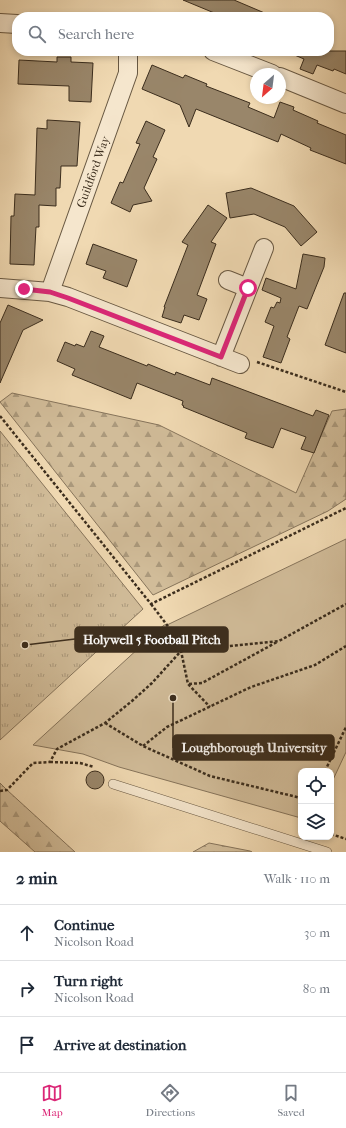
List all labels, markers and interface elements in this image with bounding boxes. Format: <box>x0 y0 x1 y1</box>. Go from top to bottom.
search box <box>12 12 334 56</box>
icon: search <box>26 23 48 45</box>
text: Search here <box>58 25 134 43</box>
north arrow <box>250 68 286 104</box>
street label: Guildford Way <box>74 134 113 210</box>
route start <box>239 279 257 297</box>
route end <box>15 280 33 298</box>
callout: Holywell 5 Football Pitch <box>75 627 228 652</box>
text: Holywell 5 Football Pitch <box>83 632 222 648</box>
callout: Loughborough University <box>173 735 334 760</box>
text: Loughborough University <box>181 740 328 756</box>
map controls <box>298 768 334 840</box>
button: locate <box>298 768 334 804</box>
button: layers <box>298 804 334 840</box>
text: 2 min <box>16 868 57 888</box>
text: Walk · 110 m <box>264 871 330 886</box>
text: Continue <box>54 916 114 934</box>
icon: ahead <box>16 922 38 944</box>
text: 30 m <box>304 925 330 940</box>
text: Nicolson Road <box>54 934 134 949</box>
text: Turn right <box>54 972 123 990</box>
icon: right <box>16 978 38 1000</box>
text: 80 m <box>303 981 330 996</box>
text: Nicolson Road <box>54 990 134 1005</box>
icon: arrive <box>16 1034 38 1056</box>
text: Arrive at destination <box>54 1036 186 1054</box>
tab: Map <box>41 1082 63 1119</box>
tab: Directions <box>146 1082 195 1119</box>
tab: Saved <box>277 1082 305 1119</box>

